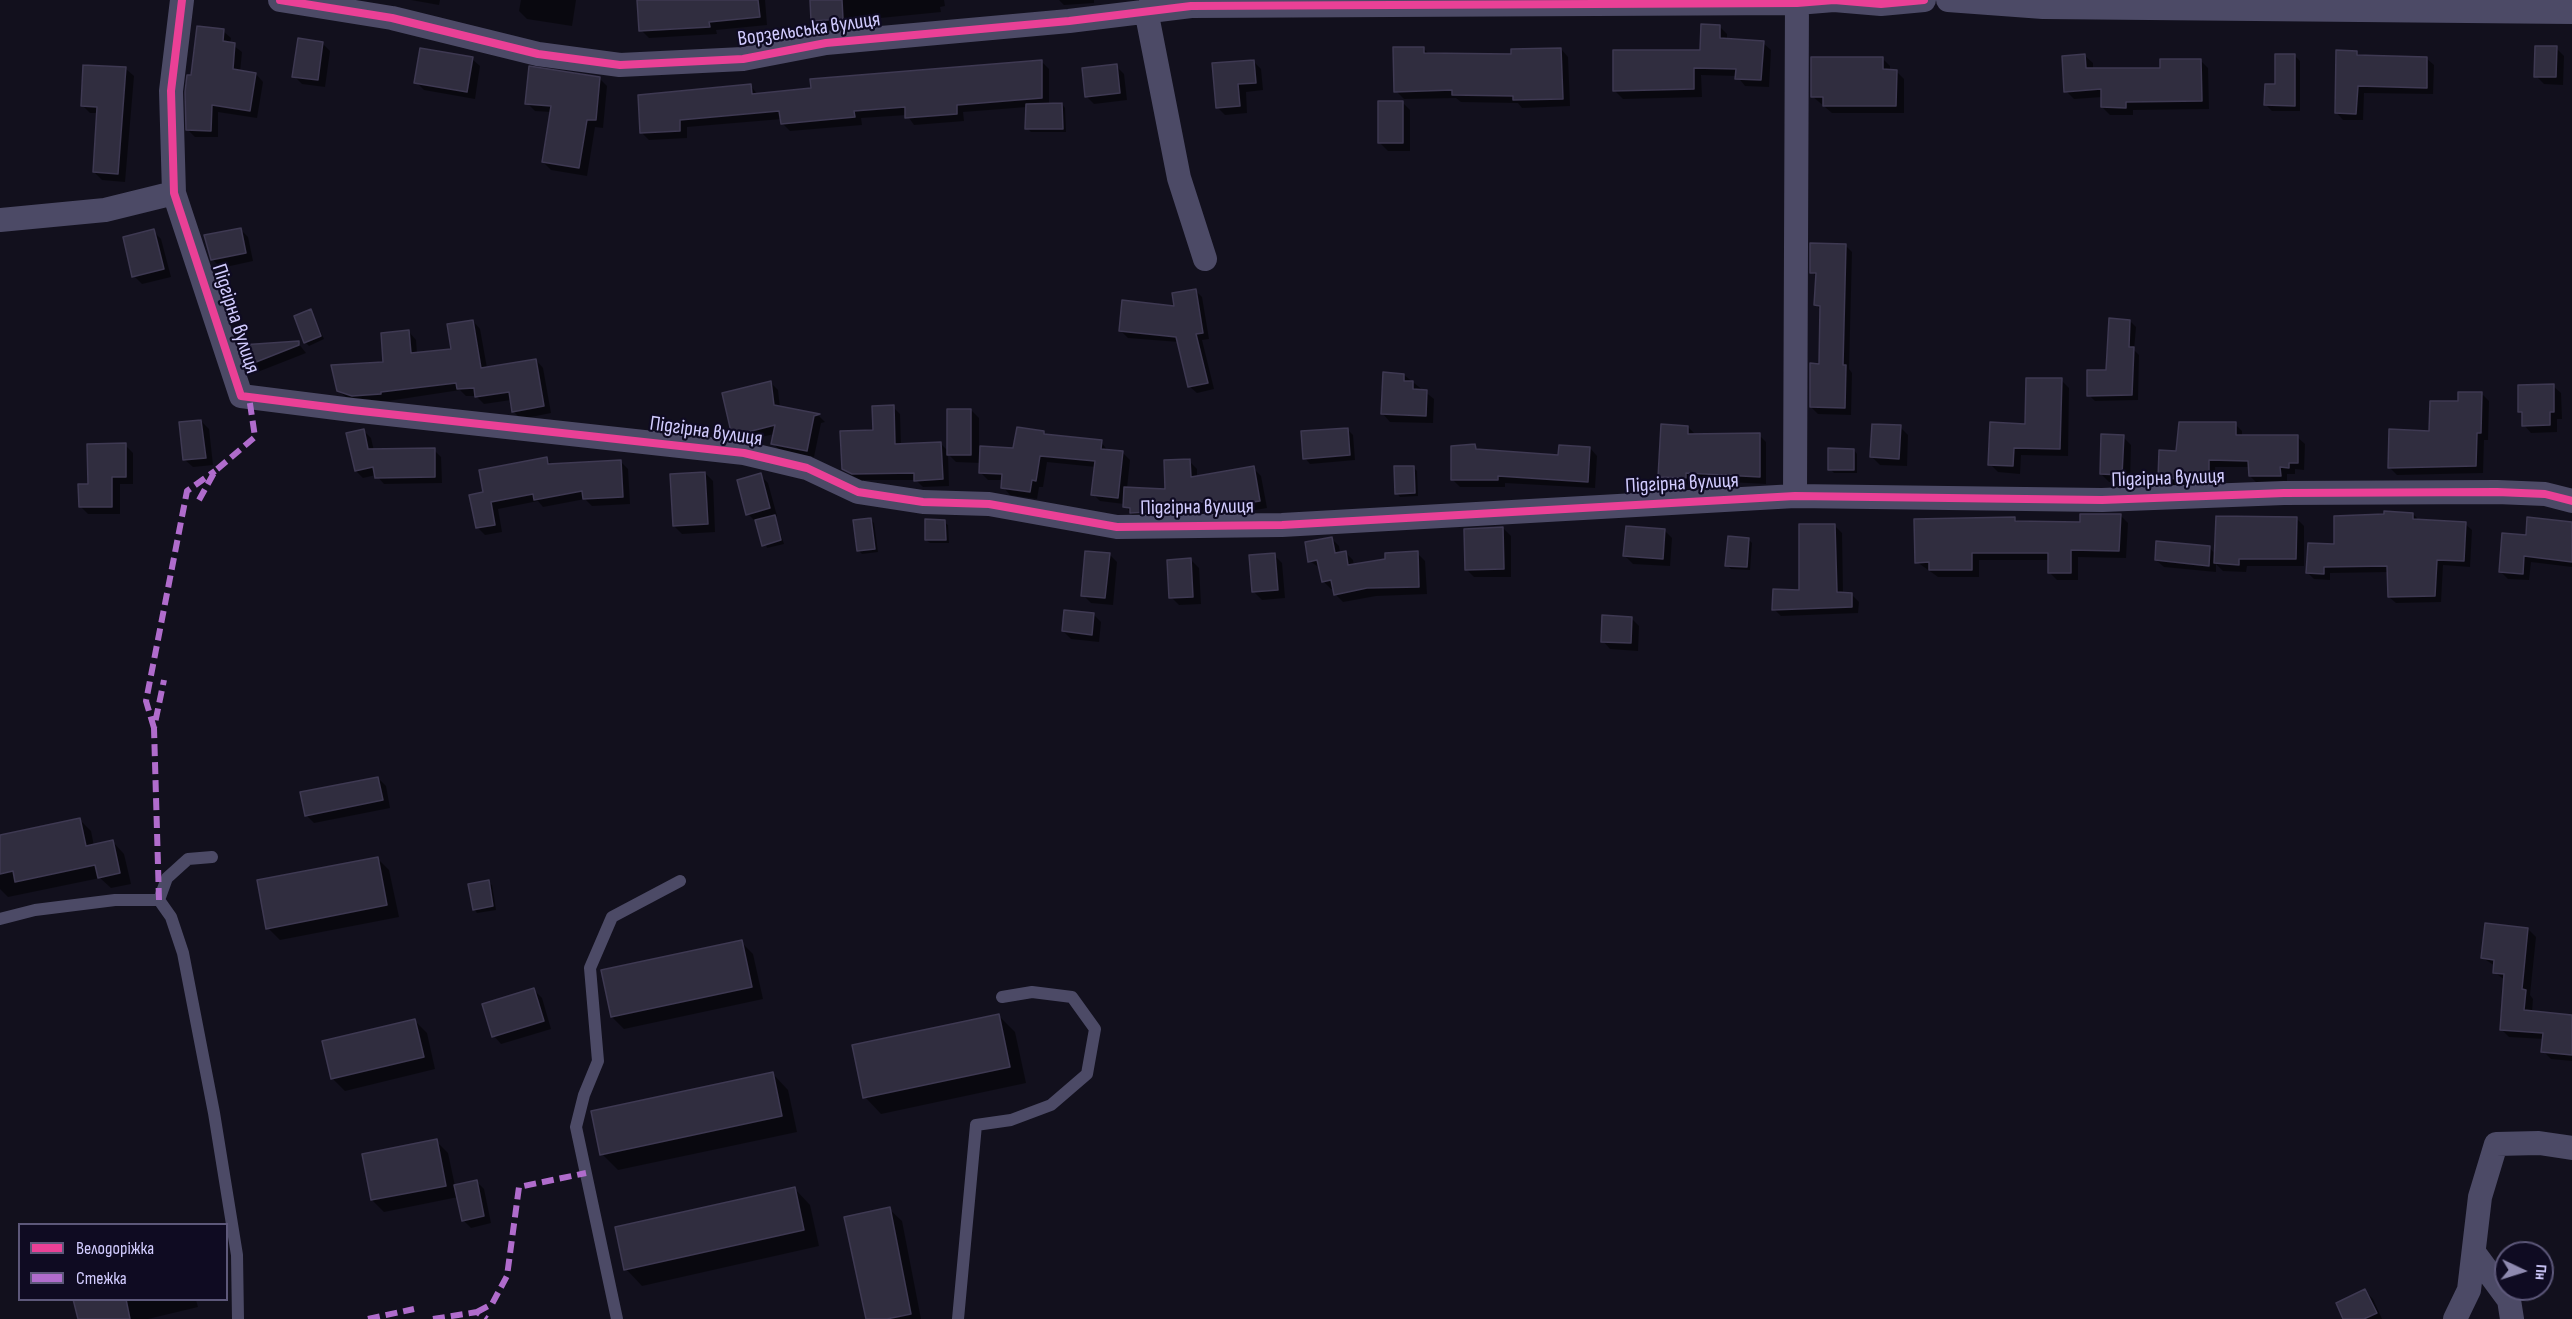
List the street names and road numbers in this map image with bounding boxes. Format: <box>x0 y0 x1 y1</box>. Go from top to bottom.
street label: Ворзельська вулиця <box>736 8 882 52</box>
street label: Підгірна вулиця <box>205 261 265 377</box>
street label: Підгірна вулиця <box>648 412 764 452</box>
street label: Підгірна вулиця <box>2111 464 2225 494</box>
street label: Підгірна вулиця <box>1625 468 1739 500</box>
street label: Підгірна вулиця <box>1140 494 1254 522</box>

